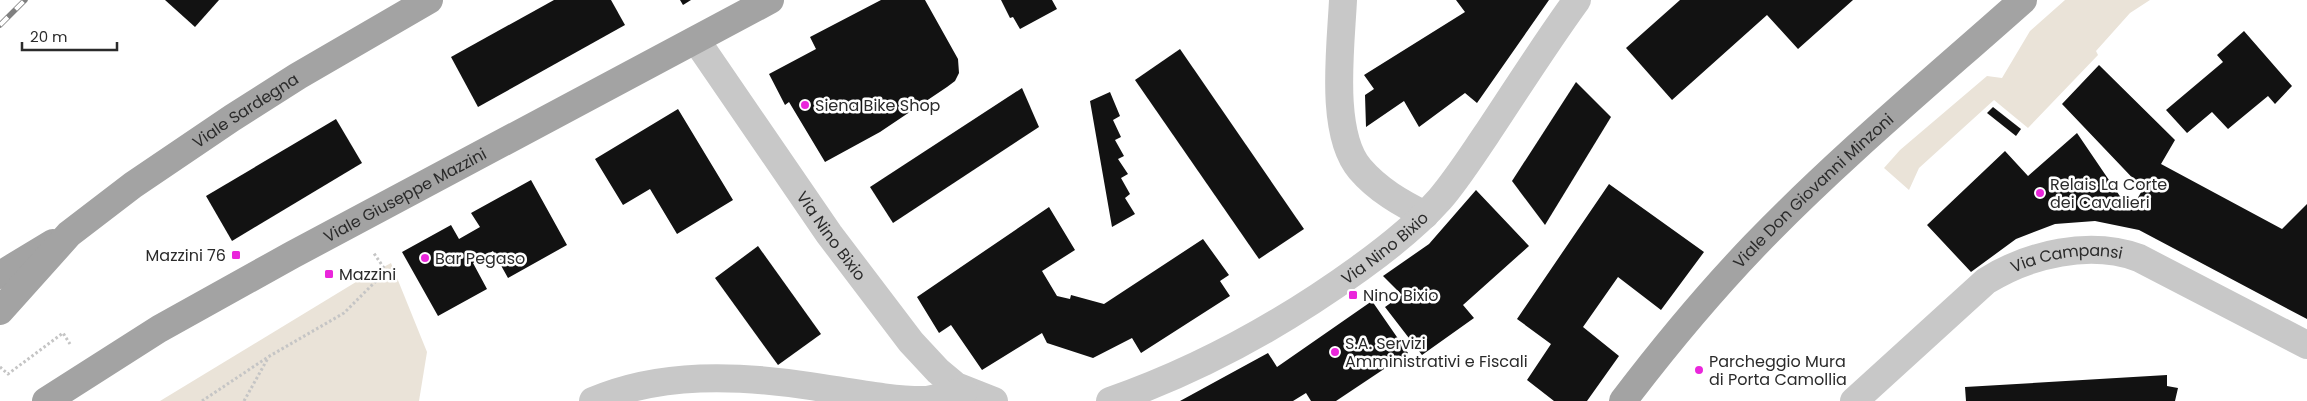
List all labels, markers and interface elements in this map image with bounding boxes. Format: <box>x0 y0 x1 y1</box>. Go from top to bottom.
scale bar <box>22 20 118 52</box>
text: 20 m <box>30 26 68 47</box>
street label: Viale Sardegna <box>188 68 303 154</box>
place label: Siena Bike Shop <box>815 94 941 117</box>
marker: Siena Bike Shop <box>799 99 811 111</box>
street label: Viale Don Giovanni Minzoni <box>1728 108 1899 273</box>
street label: Viale Giuseppe Mazzini <box>319 142 491 248</box>
place label: Relais La Corte dei Cavalieri <box>2050 173 2167 214</box>
street label: Via Nino Bixio <box>791 187 871 285</box>
marker: Relais La Corte dei Cavalieri <box>2034 187 2046 199</box>
street label: Via Nino Bixio <box>1337 207 1434 290</box>
street label: Via Campansi <box>2007 239 2125 279</box>
place label: Mazzini 76 <box>146 244 226 267</box>
place label: Bar Pegaso <box>435 247 525 270</box>
marker: Mazzini 76 <box>230 249 242 261</box>
marker: Bar Pegaso <box>419 252 431 264</box>
place label: Mazzini <box>339 263 396 286</box>
marker: Mazzini <box>323 268 335 280</box>
place label: Nino Bixio <box>1363 284 1439 307</box>
marker: Nino Bixio <box>1347 289 1359 301</box>
place label: S.A. Servizi Amministrativi e Fiscali <box>1345 332 1528 373</box>
marker: S.A. Servizi Amministrativi e Fiscali <box>1329 346 1341 358</box>
place label: Parcheggio Mura di Porta Camollia <box>1709 350 1847 391</box>
marker: Parcheggio Mura di Porta Camollia <box>1693 364 1705 376</box>

